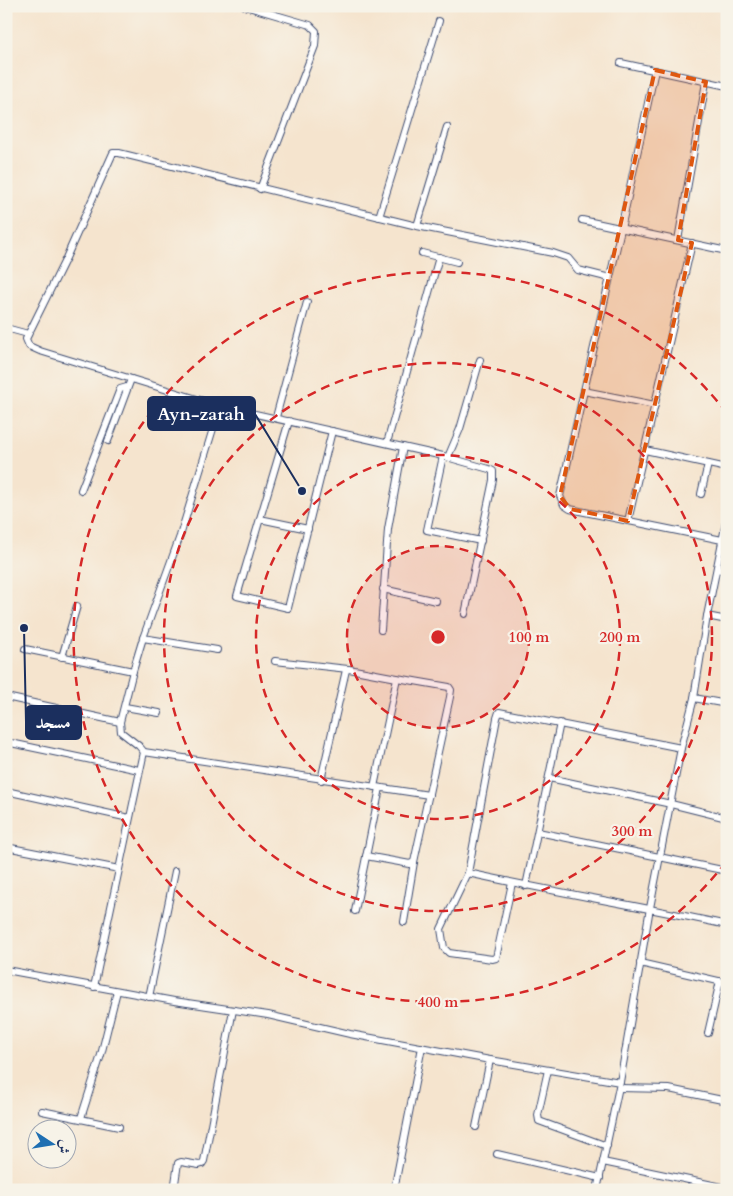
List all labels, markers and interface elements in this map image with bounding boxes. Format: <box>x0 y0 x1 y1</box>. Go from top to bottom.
callout: Ayn-zarah <box>148 397 255 430</box>
text: Ayn-zarah <box>157 402 245 427</box>
text: 100 m <box>509 627 550 647</box>
text: 200 m <box>600 627 641 647</box>
centre of rings <box>429 628 447 646</box>
callout: مسجد <box>26 706 81 739</box>
text: مسجد <box>35 710 71 735</box>
text: 300 m <box>612 821 653 841</box>
text: 400 m <box>418 992 459 1012</box>
north arrow <box>28 1118 78 1168</box>
text: ش <box>53 1138 75 1155</box>

